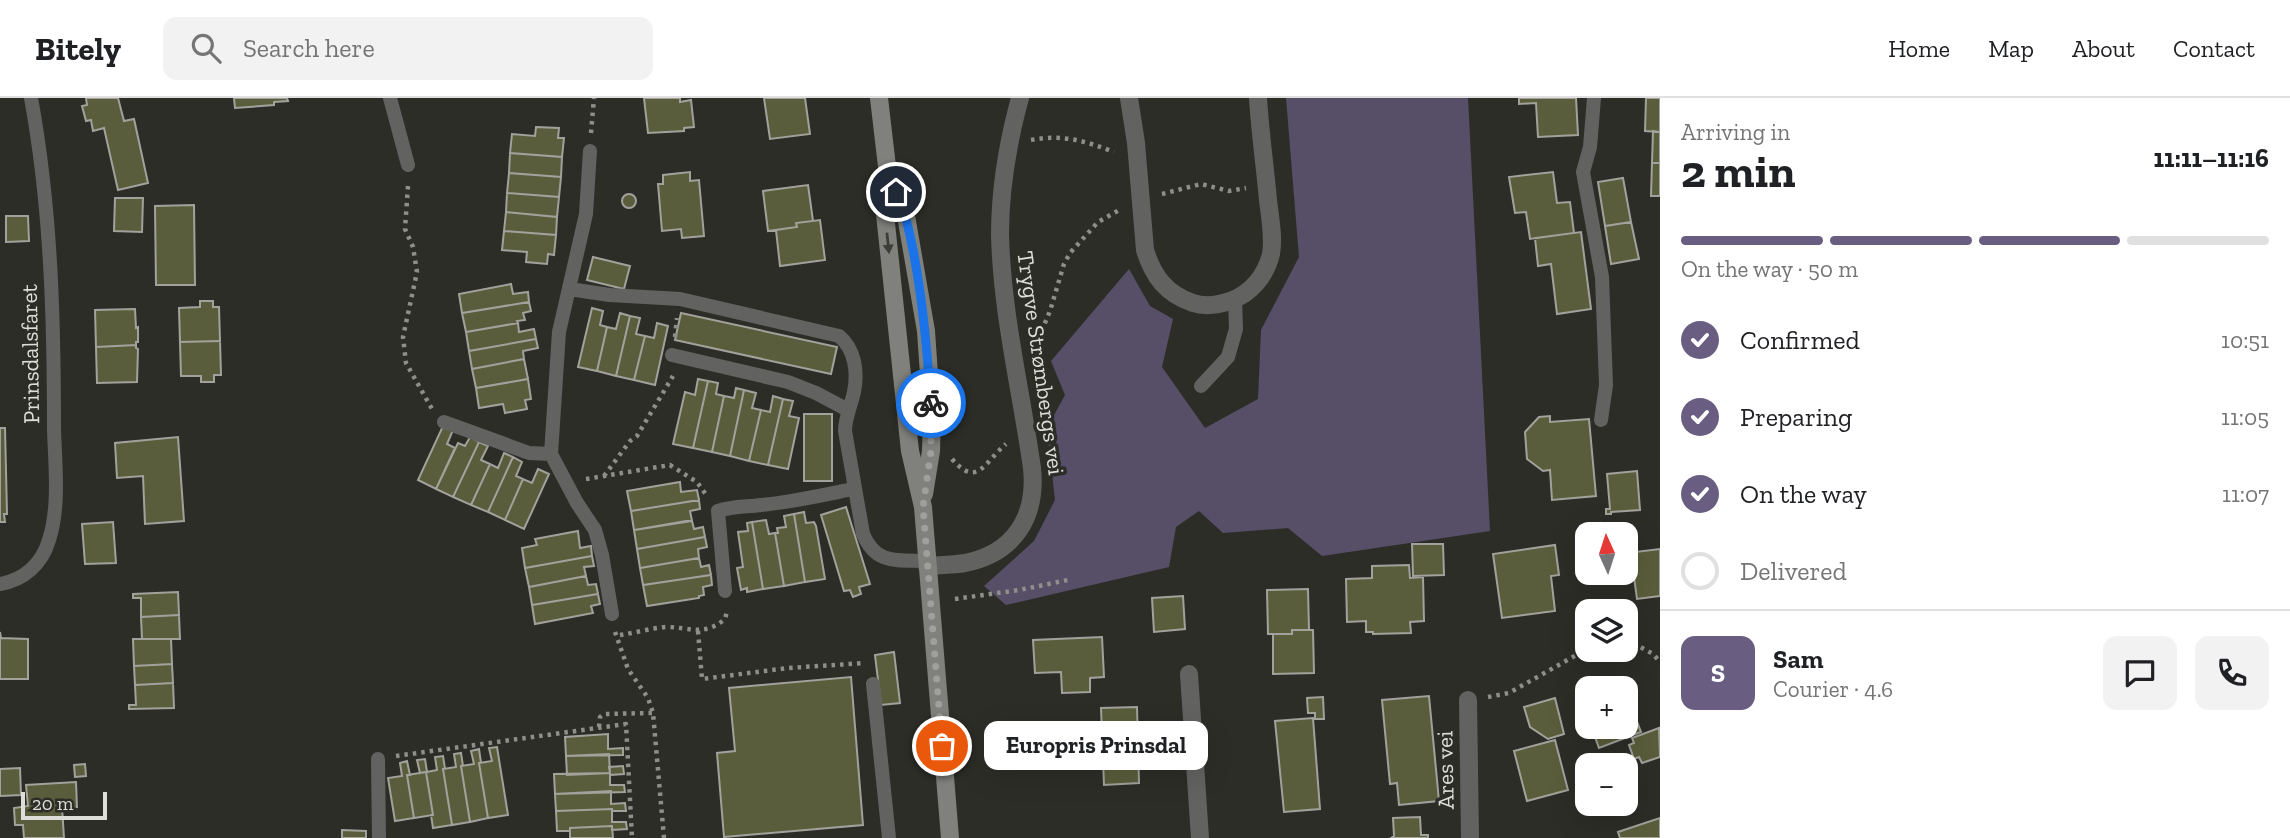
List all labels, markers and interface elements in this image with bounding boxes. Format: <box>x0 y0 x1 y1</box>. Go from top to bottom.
search box <box>163 17 653 80</box>
text: Bitely <box>35 29 121 68</box>
icon: search <box>187 29 225 67</box>
text: Search here <box>243 32 375 64</box>
text: Home <box>1888 34 1950 63</box>
text: Map <box>1988 34 2034 63</box>
text: About <box>2072 34 2135 63</box>
text: Contact <box>2173 34 2255 63</box>
text: Arriving in <box>1681 118 1790 146</box>
text: 11:11–11:16 <box>2154 142 2269 174</box>
text: 2 min <box>1681 144 1796 199</box>
pin <box>866 162 926 222</box>
icon: home <box>877 173 915 211</box>
one-way arrow <box>883 232 894 254</box>
street label: Trygve Strømbergs vei <box>1011 249 1071 477</box>
text: On the way · 50 m <box>1681 255 1858 283</box>
street label: Prinsdalsfaret <box>15 283 45 424</box>
icon: check <box>1681 321 1719 359</box>
text: Confirmed <box>1740 324 1860 356</box>
text: 10:51 <box>2221 326 2269 354</box>
courier <box>896 368 966 438</box>
icon: bike <box>912 384 950 422</box>
icon: check <box>1681 398 1719 436</box>
text: Preparing <box>1740 401 1852 433</box>
text: 11:05 <box>2221 403 2269 431</box>
icon: check <box>1681 475 1719 513</box>
text: On the way <box>1740 478 1867 510</box>
text: 11:07 <box>2222 480 2269 508</box>
north arrow <box>1575 522 1638 584</box>
map controls <box>1575 522 1638 816</box>
text: Delivered <box>1740 555 1847 587</box>
button: layers <box>1575 599 1638 662</box>
button: chat <box>2103 636 2177 710</box>
button: phone <box>2195 636 2269 710</box>
text: Sam <box>1773 643 1823 675</box>
text: S <box>1711 657 1725 689</box>
text: Courier · 4.6 <box>1773 675 1893 703</box>
button: + <box>1575 676 1638 739</box>
pin <box>912 716 972 776</box>
callout: Europris Prinsdal <box>984 722 1208 770</box>
icon: bag <box>923 727 961 765</box>
street label: Ares vei <box>1430 730 1460 810</box>
text: Europris Prinsdal <box>1006 731 1186 759</box>
button: − <box>1575 753 1638 816</box>
scale bar <box>21 789 107 821</box>
text: 20 m <box>32 792 73 815</box>

